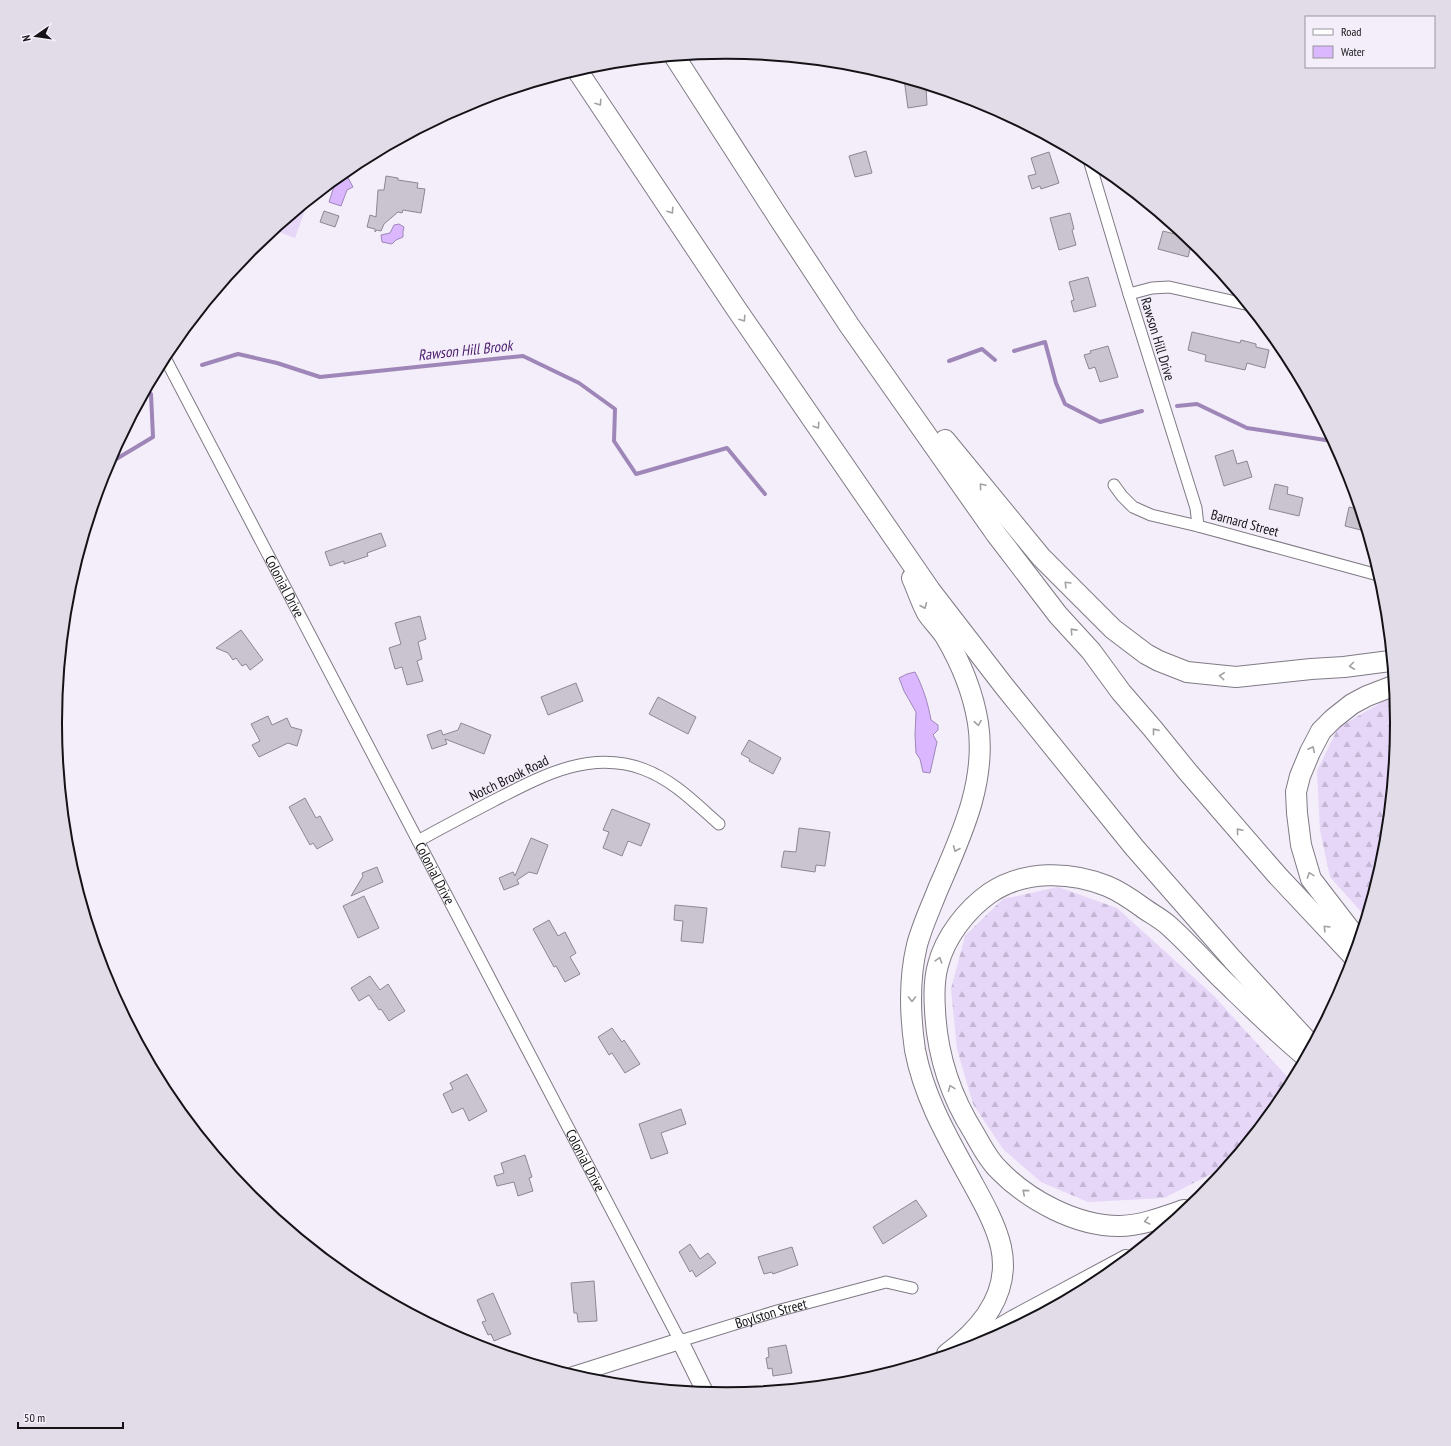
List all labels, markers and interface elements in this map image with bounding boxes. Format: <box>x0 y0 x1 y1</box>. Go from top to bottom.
north arrow <box>16 16 56 56</box>
legend <box>1305 16 1435 68</box>
text: Road <box>1341 24 1361 39</box>
text: N <box>19 34 34 43</box>
text: Water <box>1341 44 1366 59</box>
one-way arrow <box>594 98 601 105</box>
one-way arrow <box>666 207 674 214</box>
street label: Rawson Hill Drive <box>1137 295 1179 383</box>
one-way arrow <box>738 315 746 322</box>
water label: Rawson Hill Brook <box>417 335 515 364</box>
one-way arrow <box>812 422 820 429</box>
one-way arrow <box>980 483 987 491</box>
street label: Barnard Street <box>1209 505 1281 541</box>
street label: Colonial Drive <box>261 552 308 621</box>
one-way arrow <box>1064 581 1072 589</box>
one-way arrow <box>919 602 927 610</box>
one-way arrow <box>1070 628 1078 636</box>
one-way arrow <box>1349 661 1355 670</box>
one-way arrow <box>1219 672 1225 681</box>
one-way arrow <box>973 720 982 726</box>
one-way arrow <box>1153 729 1160 736</box>
one-way arrow <box>1307 746 1315 754</box>
street label: Notch Brook Road <box>466 751 552 805</box>
one-way arrow <box>1237 828 1244 836</box>
street label: Colonial Drive <box>411 839 459 908</box>
one-way arrow <box>952 845 960 852</box>
one-way arrow <box>1307 871 1315 878</box>
one-way arrow <box>1323 925 1331 933</box>
one-way arrow <box>934 957 943 964</box>
one-way arrow <box>908 996 916 1002</box>
one-way arrow <box>947 1084 955 1091</box>
street label: Colonial Drive <box>562 1126 609 1195</box>
one-way arrow <box>1022 1190 1029 1197</box>
one-way arrow <box>1143 1216 1150 1225</box>
street label: Boylston Street <box>733 1294 809 1332</box>
scale bar <box>18 1404 123 1430</box>
text: 50 m <box>24 1410 45 1425</box>

